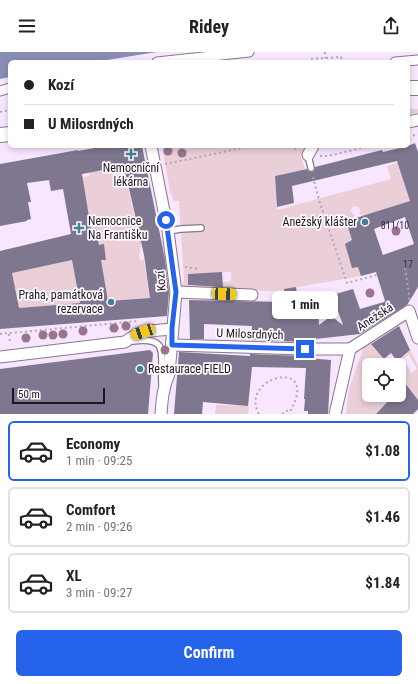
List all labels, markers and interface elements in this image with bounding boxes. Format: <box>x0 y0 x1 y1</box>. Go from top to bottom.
icon: menu <box>16 15 38 37</box>
icon: share <box>380 15 402 37</box>
text: Ridey <box>189 16 229 37</box>
text: Kozí <box>48 76 74 94</box>
text: U Milosrdných <box>48 115 134 133</box>
marker: Nemocniční lékárna <box>126 149 136 159</box>
place label: Nemocniční lékárna <box>103 161 160 189</box>
route start <box>157 211 175 229</box>
place label: Nemocnice Na Františku <box>88 214 148 242</box>
place label: Anežský klášter <box>283 215 357 229</box>
marker: Anežský klášter <box>360 217 370 227</box>
house number: 811/10 <box>381 220 409 231</box>
marker: Nemocnice Na Františku <box>73 222 85 234</box>
house number: 17 <box>403 259 413 270</box>
street label: Kozí <box>153 269 169 292</box>
place label: Praha, památková rezervace <box>18 288 103 316</box>
car <box>212 288 236 300</box>
callout: 1 min <box>272 291 338 319</box>
marker: Praha, památková rezervace <box>106 297 116 307</box>
text: 1 min <box>291 297 319 312</box>
street label: Anežská <box>354 300 396 334</box>
car <box>130 323 156 341</box>
street label: U Milosrdných <box>216 326 284 342</box>
route end <box>296 340 314 358</box>
map controls <box>362 358 406 402</box>
button: locate <box>362 358 406 402</box>
place label: Restaurace FIELD <box>148 362 231 376</box>
marker: Restaurace FIELD <box>135 364 145 374</box>
scale bar <box>12 386 105 405</box>
text: 50 m <box>18 388 40 401</box>
icon: car <box>18 433 54 469</box>
text: Economy <box>66 435 120 453</box>
text: $1.08 <box>365 442 400 460</box>
text: 1 min · 09:25 <box>66 453 132 468</box>
icon: car <box>18 499 54 535</box>
text: Comfort <box>66 501 115 519</box>
text: $1.46 <box>365 508 400 526</box>
text: 2 min · 09:26 <box>66 519 132 534</box>
icon: car <box>18 565 54 601</box>
text: XL <box>66 567 82 585</box>
text: $1.84 <box>365 574 400 592</box>
text: 3 min · 09:27 <box>66 585 132 600</box>
button: Confirm <box>16 630 402 676</box>

